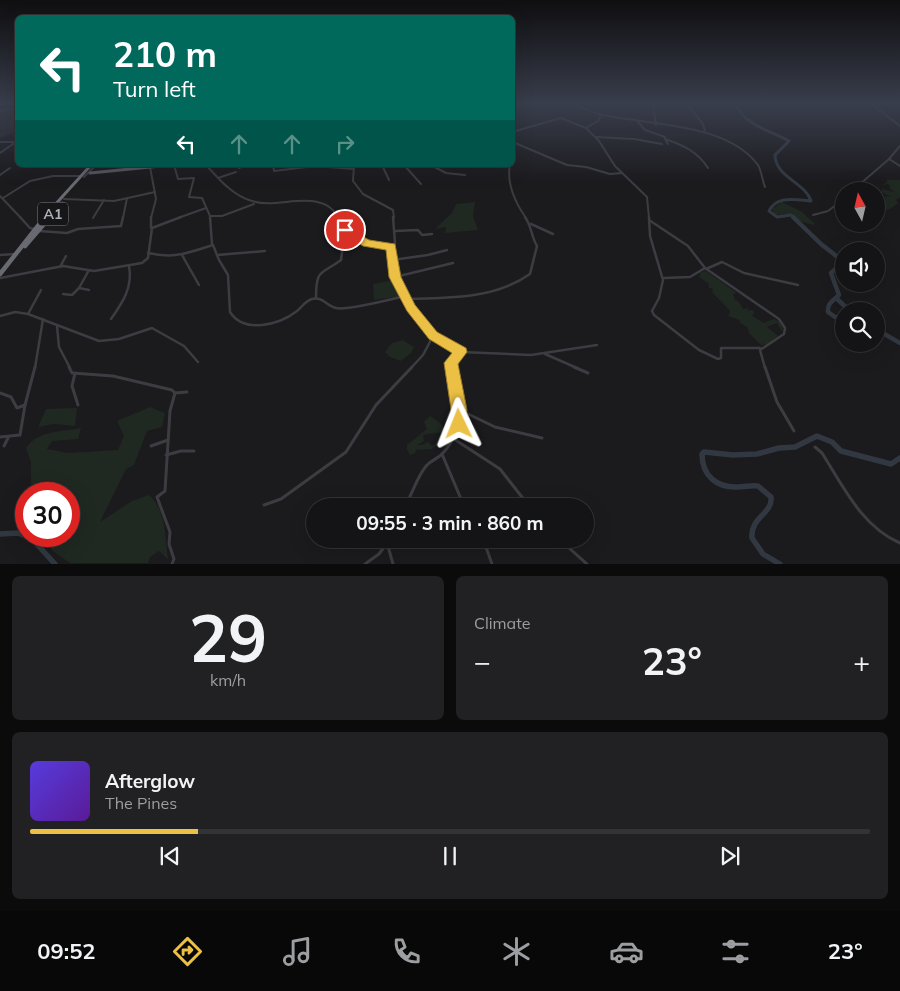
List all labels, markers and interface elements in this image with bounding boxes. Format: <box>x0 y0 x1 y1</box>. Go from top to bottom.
text: 210 m <box>113 32 217 76</box>
icon: left <box>30 35 95 100</box>
text: Turn left <box>113 75 196 103</box>
icon: left <box>172 130 200 158</box>
icon: ahead <box>225 130 253 158</box>
icon: ahead <box>278 130 306 158</box>
icon: right <box>331 130 359 158</box>
north arrow <box>835 182 885 232</box>
map controls <box>835 182 885 352</box>
road number: A1 <box>38 202 68 225</box>
pin <box>324 209 366 251</box>
icon: arrive <box>331 216 359 244</box>
button: sound <box>835 242 885 292</box>
button: search <box>835 302 885 352</box>
position arrow <box>432 397 484 449</box>
speed limit sign: 30 <box>15 482 80 547</box>
text: 09:55 · 3 min · 860 m <box>356 511 544 535</box>
text: 29 <box>189 597 267 678</box>
text: Climate <box>474 613 530 633</box>
text: 23° <box>642 637 702 685</box>
text: − <box>474 644 491 679</box>
text: + <box>853 644 870 679</box>
text: km/h <box>210 670 246 690</box>
text: Afterglow <box>105 769 195 793</box>
text: The Pines <box>105 793 177 813</box>
icon: previous <box>156 842 184 870</box>
icon: pause <box>436 842 464 870</box>
icon: next <box>716 842 744 870</box>
icon: directions <box>170 934 205 969</box>
icon: music <box>280 934 315 969</box>
icon: phone <box>389 934 424 969</box>
icon: climate <box>499 934 534 969</box>
icon: car <box>609 934 644 969</box>
icon: filters <box>718 934 753 969</box>
text: 09:52 <box>37 937 96 965</box>
text: 23° <box>828 937 863 965</box>

